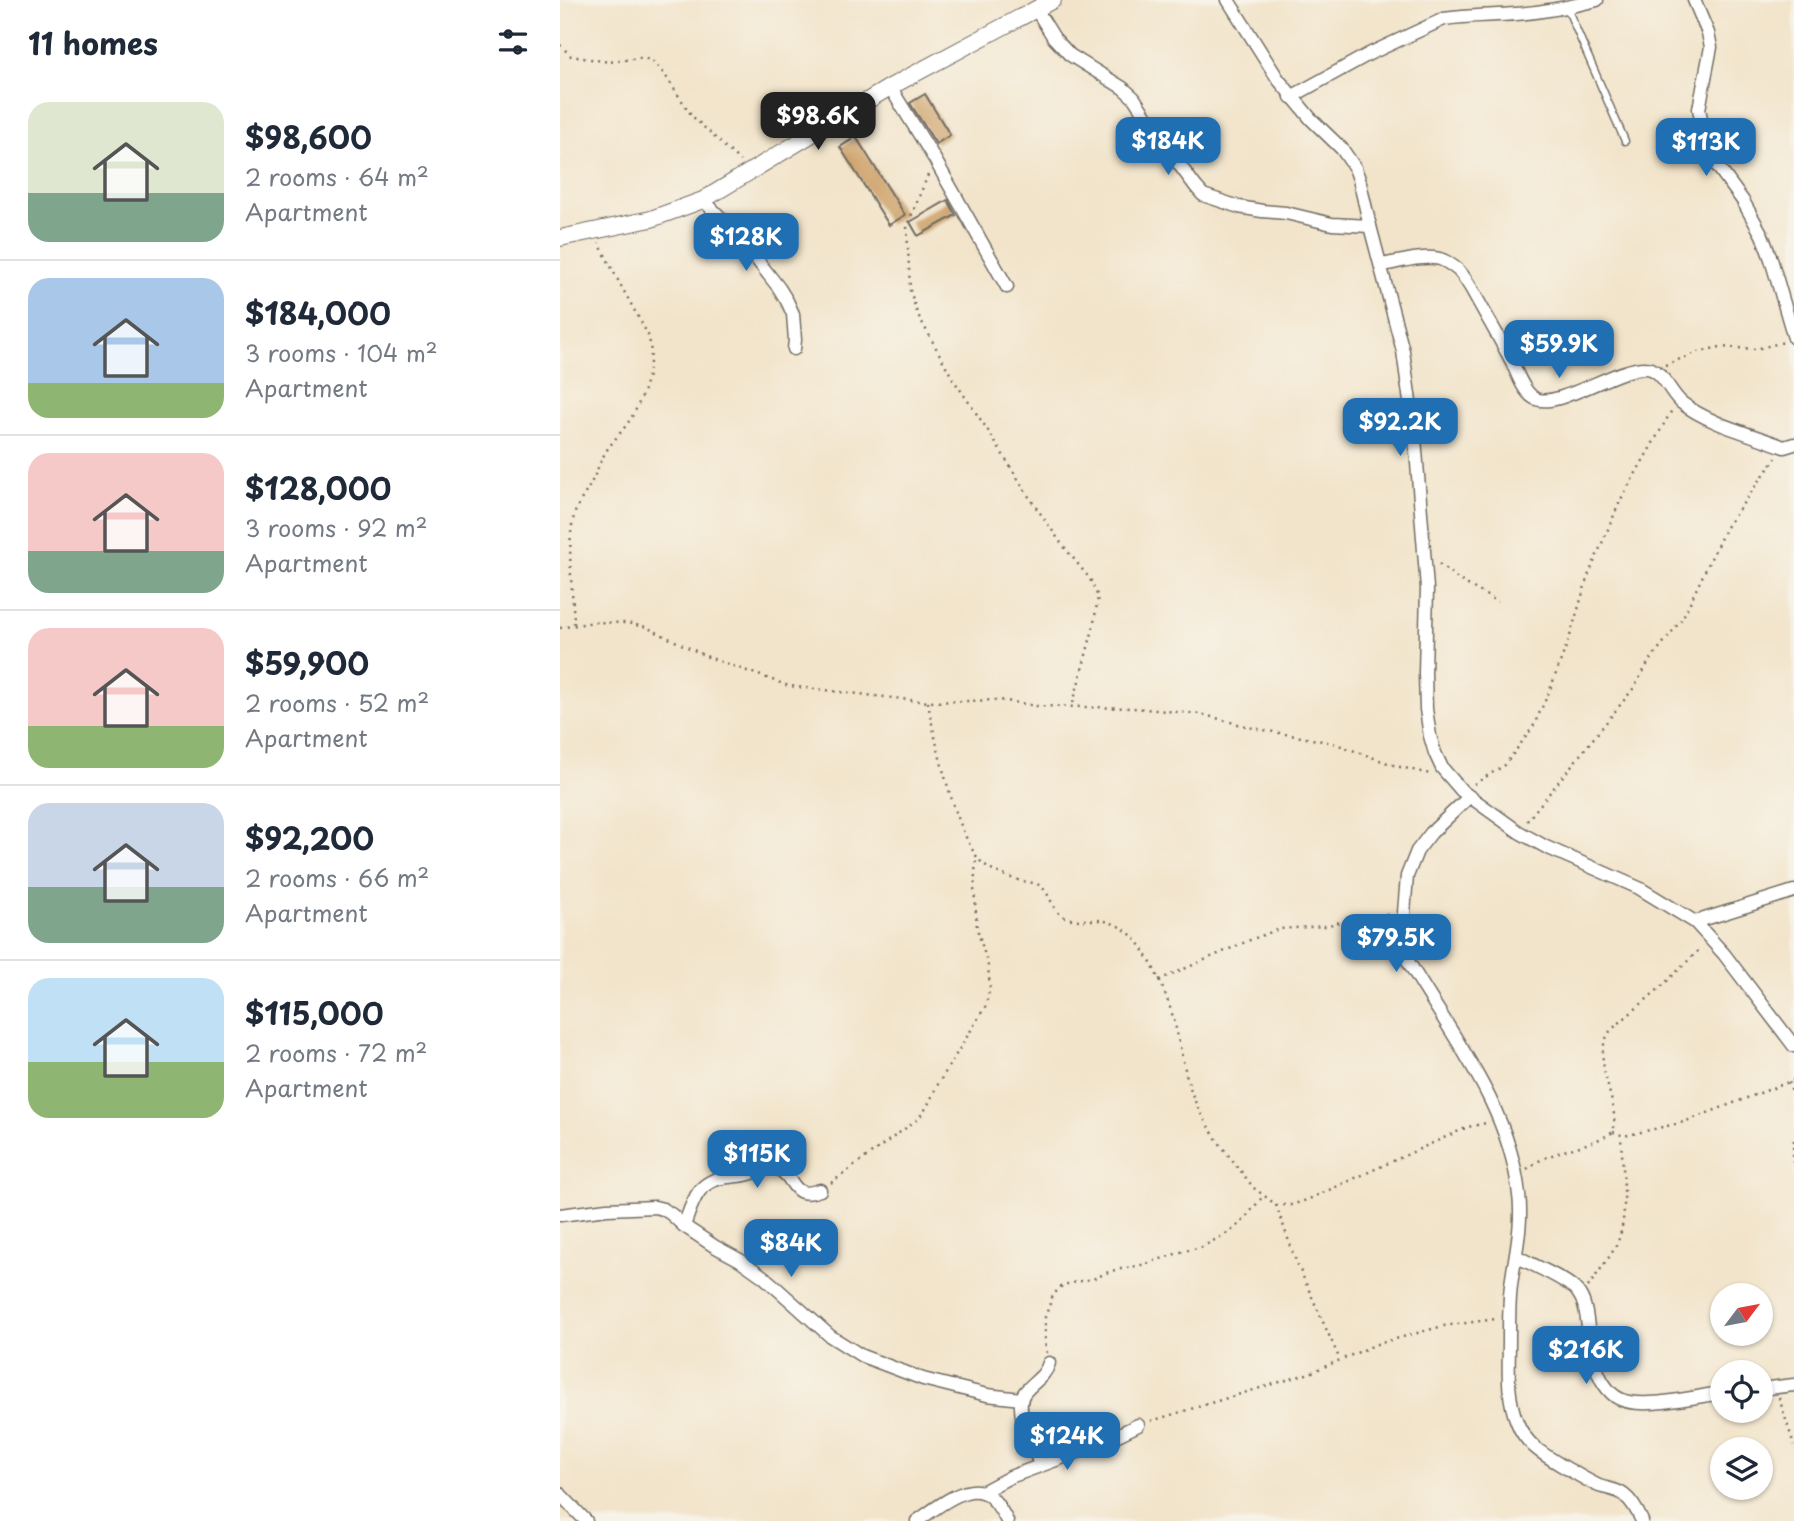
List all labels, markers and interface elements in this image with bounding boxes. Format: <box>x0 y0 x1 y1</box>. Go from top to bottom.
text: 11 homes <box>28 20 158 65</box>
icon: filters <box>494 23 532 61</box>
pin: $98.6K <box>761 92 875 152</box>
text: $98.6K <box>777 97 859 132</box>
text: $98,600 <box>245 114 372 159</box>
pin: $184K <box>1119 118 1217 177</box>
pin: $113K <box>1657 118 1755 178</box>
text: $184K <box>1132 122 1204 157</box>
text: $113K <box>1672 123 1740 158</box>
icon: home <box>84 130 168 214</box>
text: 2 rooms · 64 m² <box>245 159 429 194</box>
text: Apartment <box>245 194 368 229</box>
pin: $128K <box>697 214 795 273</box>
text: $128K <box>710 218 782 253</box>
text: $184,000 <box>245 290 391 335</box>
icon: home <box>84 306 168 390</box>
pin: $59.9K <box>1502 320 1616 380</box>
text: $59.9K <box>1520 325 1598 360</box>
text: 3 rooms · 104 m² <box>245 335 438 370</box>
text: Apartment <box>245 370 368 405</box>
pin: $92.2K <box>1343 398 1457 458</box>
text: $92.2K <box>1359 403 1441 438</box>
text: $128,000 <box>245 465 391 510</box>
icon: home <box>84 481 168 565</box>
text: 3 rooms · 92 m² <box>245 510 428 545</box>
text: Apartment <box>245 545 368 580</box>
text: $59,900 <box>245 640 369 685</box>
icon: home <box>84 656 168 740</box>
text: 2 rooms · 52 m² <box>245 685 429 720</box>
text: Apartment <box>245 720 368 755</box>
text: $92,200 <box>245 815 374 860</box>
icon: home <box>84 831 168 915</box>
text: 2 rooms · 66 m² <box>245 860 429 895</box>
text: Apartment <box>245 895 368 930</box>
pin: $79.5K <box>1339 914 1453 974</box>
text: $79.5K <box>1357 919 1435 954</box>
text: $115,000 <box>245 990 384 1035</box>
icon: home <box>84 1006 168 1090</box>
text: 2 rooms · 72 m² <box>245 1035 427 1070</box>
text: Apartment <box>245 1070 368 1105</box>
pin: $115K <box>708 1130 806 1190</box>
text: $115K <box>723 1135 791 1170</box>
pin: $84K <box>750 1220 832 1279</box>
text: $84K <box>760 1224 822 1259</box>
north arrow <box>1710 1283 1773 1346</box>
map controls <box>1710 1283 1773 1500</box>
pin: $216K <box>1537 1326 1635 1386</box>
text: $216K <box>1548 1331 1624 1366</box>
button: locate <box>1710 1360 1773 1423</box>
pin: $124K <box>1018 1412 1116 1472</box>
text: $124K <box>1030 1417 1104 1452</box>
button: layers <box>1710 1437 1773 1500</box>

